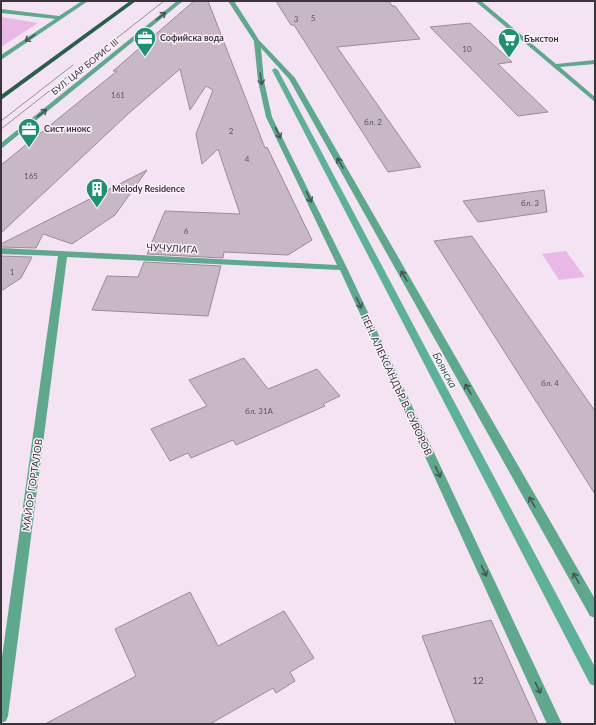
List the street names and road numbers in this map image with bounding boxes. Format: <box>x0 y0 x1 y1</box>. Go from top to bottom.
street label: БУЛ. ЦАР БОРИС III <box>49 36 121 97</box>
street label: ЧУЧУЛИГА <box>146 241 198 255</box>
street label: ГЕН. АЛЕКСАНДЪР В. СУВОРОВ <box>359 313 435 457</box>
street label: МАЙОР ГОРТАЛОВ <box>20 438 44 532</box>

